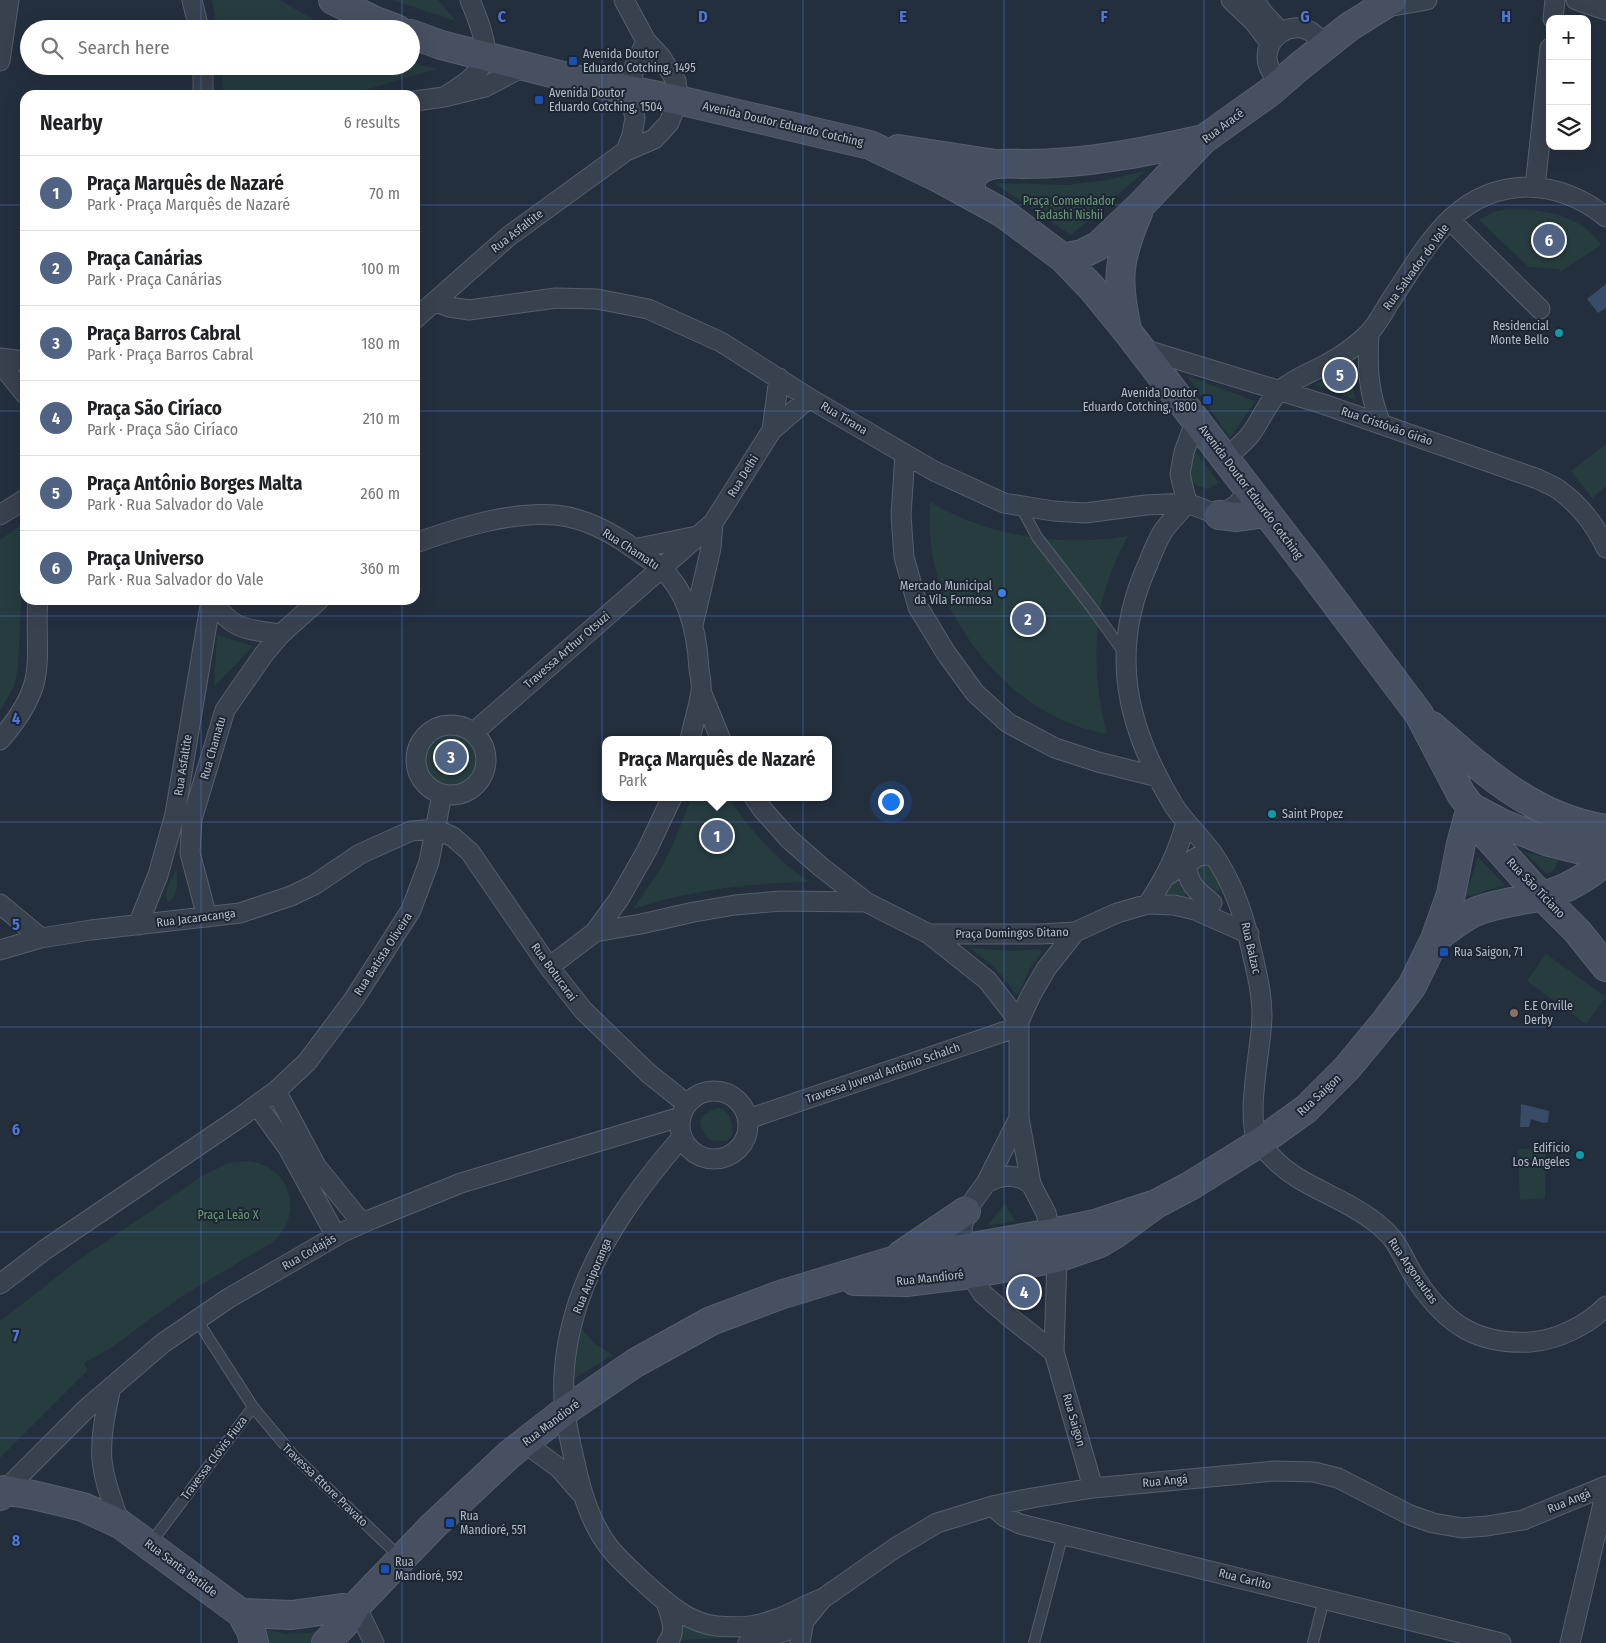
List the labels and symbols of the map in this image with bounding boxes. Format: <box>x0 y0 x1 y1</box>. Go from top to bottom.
text: C <box>498 7 507 26</box>
text: D <box>698 7 708 26</box>
text: E <box>899 7 907 26</box>
text: F <box>1100 7 1108 26</box>
text: G <box>1300 7 1310 26</box>
text: H <box>1501 7 1511 26</box>
place label: Avenida Doutor Eduardo Cotching, 1495 <box>583 47 696 75</box>
marker: Avenida Doutor Eduardo Cotching, 1495 <box>567 55 579 67</box>
place label: Avenida Doutor Eduardo Cotching, 1504 <box>549 86 663 114</box>
marker: Avenida Doutor Eduardo Cotching, 1504 <box>533 94 545 106</box>
street label: Avenida Doutor Eduardo Cotching <box>701 99 865 149</box>
street label: Rua Aracê <box>1199 106 1247 146</box>
park label: Praça Comendador Tadashi Nishii <box>1023 194 1116 222</box>
street label: Rua Asfaltite <box>488 206 546 256</box>
street label: Rua Salvador do Vale <box>1380 221 1452 313</box>
pin: 6 <box>1533 221 1565 259</box>
place label: Residencial Monte Bello <box>1490 319 1549 347</box>
marker: Residencial Monte Bello <box>1553 327 1565 339</box>
pin: 5 <box>1324 356 1356 394</box>
place label: Avenida Doutor Eduardo Cotching, 1800 <box>1083 386 1198 414</box>
marker: Avenida Doutor Eduardo Cotching, 1800 <box>1201 394 1213 406</box>
street label: Rua Tirana <box>818 399 870 437</box>
street label: Rua Cristóvão Girão <box>1339 404 1435 448</box>
street label: Avenida Doutor Eduardo Cotching <box>1196 422 1306 562</box>
street label: Rua Delhi <box>725 452 761 500</box>
street label: Rua Chamatu <box>600 525 662 573</box>
place label: Mercado Municipal da Vila Formosa <box>900 579 992 607</box>
marker: Mercado Municipal da Vila Formosa <box>996 587 1008 599</box>
pin: 2 <box>1012 600 1044 638</box>
street label: Travessa Arthur Otsuzi <box>521 609 613 691</box>
text: 4 <box>12 709 20 728</box>
street label: Rua Chamatu <box>197 715 229 781</box>
street label: Rua Asfaltite <box>171 733 195 797</box>
pin: 3 <box>435 738 467 776</box>
your location <box>878 789 904 815</box>
place label: Saint Propez <box>1282 807 1343 821</box>
marker: Saint Propez <box>1266 808 1278 820</box>
pin: 1 <box>701 817 733 855</box>
street label: Rua São Ticiano <box>1504 855 1568 921</box>
street label: Rua Jacaracanga <box>156 906 237 930</box>
street label: Rua Batista Oliveira <box>351 910 415 998</box>
text: 5 <box>12 915 20 934</box>
street label: Rua Balzac <box>1238 921 1264 975</box>
street label: Praça Domingos Ditano <box>955 925 1069 941</box>
street label: Rua Botucarai <box>528 940 580 1004</box>
place label: Rua Saigon, 71 <box>1454 945 1523 959</box>
marker: Rua Saigon, 71 <box>1438 946 1450 958</box>
place label: E.E Orville Derby <box>1524 999 1573 1027</box>
marker: E.E Orville Derby <box>1508 1007 1520 1019</box>
street label: Travessa Juvenal Antônio Schalch <box>804 1040 962 1106</box>
street label: Rua Saigon <box>1294 1071 1344 1119</box>
text: 6 <box>12 1120 20 1139</box>
place label: Edifício Los Angeles <box>1513 1141 1570 1169</box>
marker: Edifício Los Angeles <box>1574 1149 1586 1161</box>
park label: Praça Leão X <box>197 1208 259 1222</box>
street label: Rua Codajás <box>280 1231 338 1273</box>
street label: Rua Araiporanga <box>570 1236 614 1316</box>
street label: Rua Argonautas <box>1385 1236 1441 1306</box>
street label: Rua Mandioré <box>896 1267 965 1289</box>
pin: 4 <box>1008 1273 1040 1311</box>
text: 7 <box>13 1326 20 1345</box>
street label: Rua Saigon <box>1060 1392 1088 1448</box>
street label: Rua Mandioré <box>520 1397 582 1449</box>
street label: Travessa Clóvis Fiuza <box>178 1413 250 1503</box>
street label: Travessa Ettore Pravato <box>279 1441 371 1529</box>
street label: Rua Angá <box>1142 1472 1188 1490</box>
street label: Rua Angá <box>1545 1486 1593 1516</box>
place label: Rua Mandioré, 551 <box>460 1509 527 1537</box>
marker: Rua Mandioré, 551 <box>444 1517 456 1529</box>
text: 8 <box>12 1531 21 1550</box>
street label: Rua Santa Batilde <box>142 1536 220 1600</box>
place label: Rua Mandioré, 592 <box>395 1555 463 1583</box>
marker: Rua Mandioré, 592 <box>379 1563 391 1575</box>
street label: Rua Carlito <box>1217 1566 1273 1592</box>

